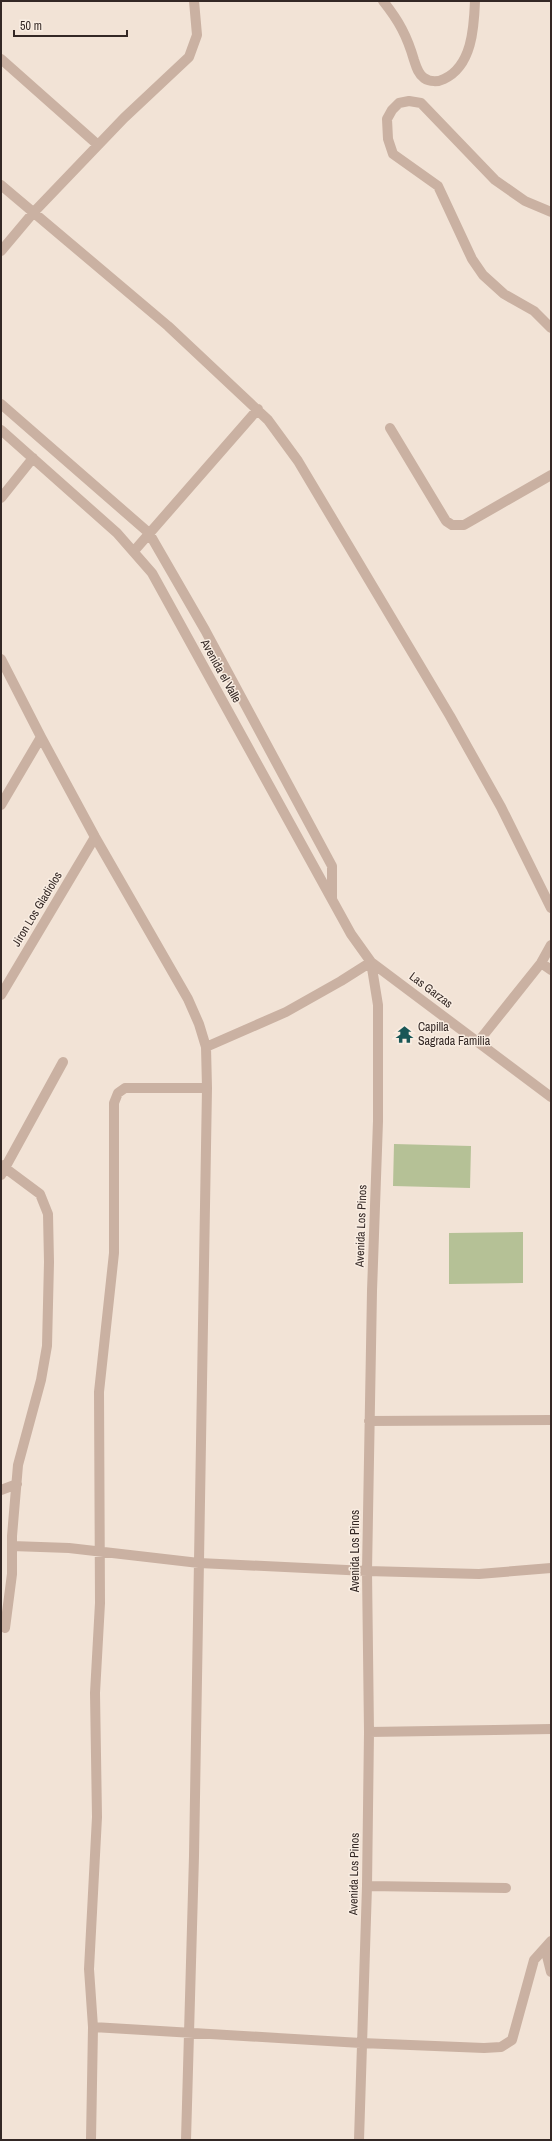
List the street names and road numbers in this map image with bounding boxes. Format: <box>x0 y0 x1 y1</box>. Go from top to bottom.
street label: Avenida el Valle <box>196 636 245 706</box>
street label: Jiron Los Gladiolos <box>8 868 66 949</box>
street label: Las Garzas <box>406 968 456 1012</box>
street label: Avenida Los Pinos <box>352 1184 370 1268</box>
street label: Avenida Los Pinos <box>347 1510 363 1593</box>
street label: Avenida Los Pinos <box>345 1833 363 1916</box>

